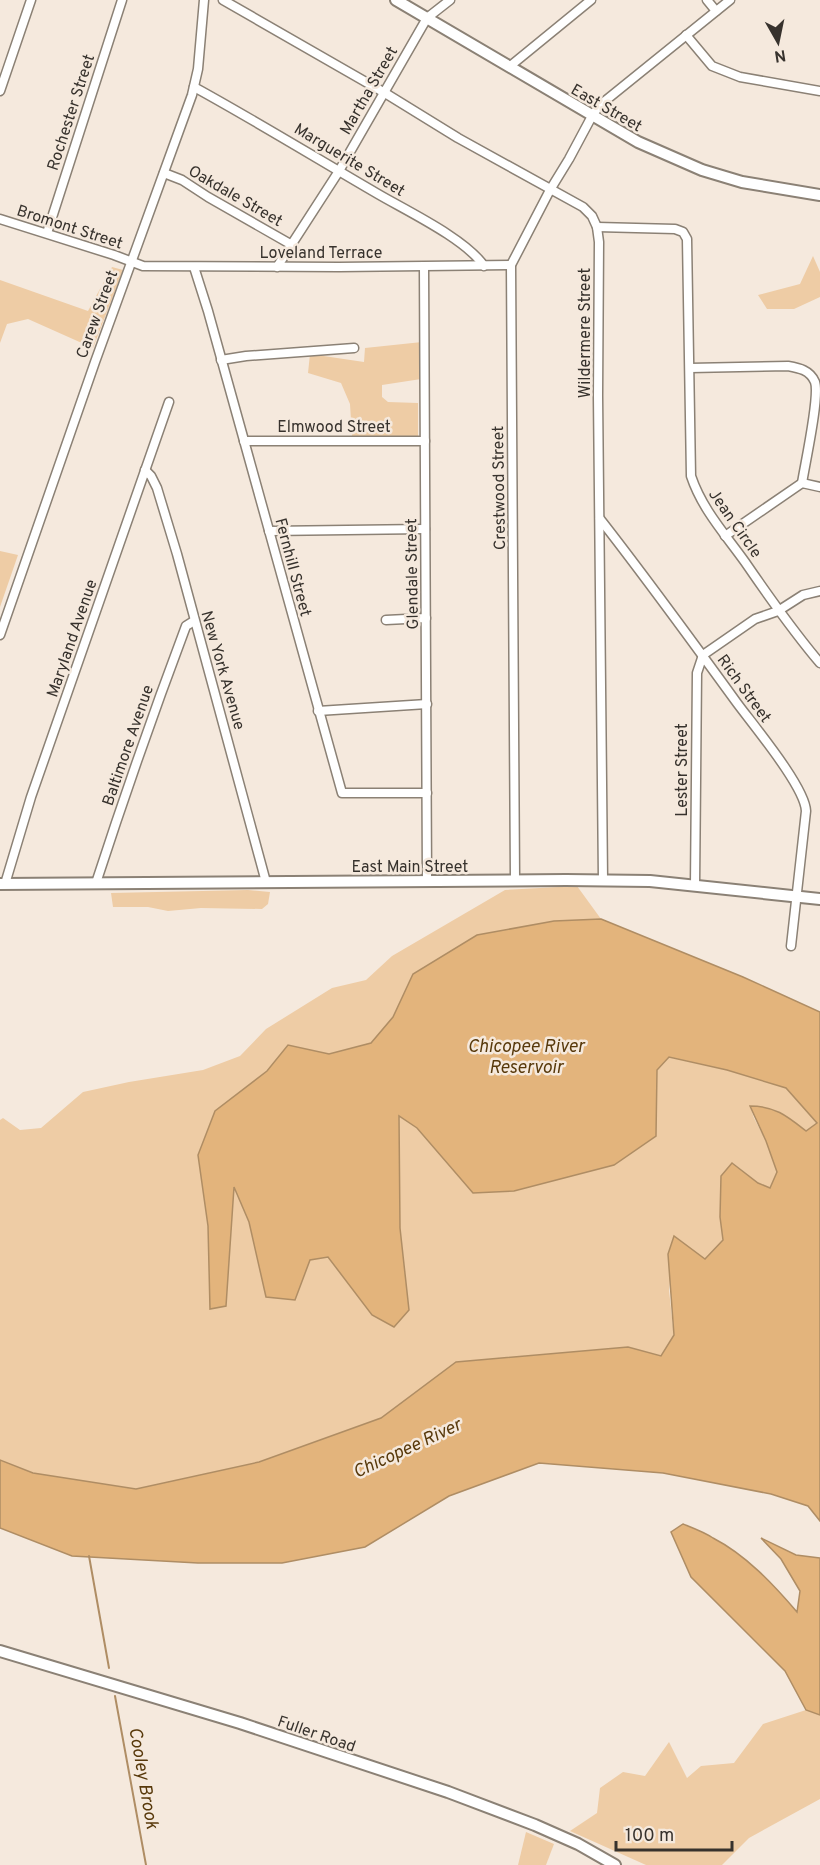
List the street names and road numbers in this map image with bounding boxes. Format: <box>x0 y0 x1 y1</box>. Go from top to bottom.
street label: Martha Street <box>336 43 403 139</box>
street label: Rochester Street <box>44 52 100 173</box>
street label: East Street <box>567 80 645 137</box>
street label: Marguerite Street <box>290 120 408 202</box>
street label: Oakdale Street <box>184 162 286 232</box>
street label: Bromont Street <box>14 201 125 254</box>
street label: Loveland Terrace <box>260 244 382 264</box>
street label: Carew Street <box>73 268 123 362</box>
street label: Wildermere Street <box>576 268 596 398</box>
street label: Elmwood Street <box>277 418 391 438</box>
street label: Crestwood Street <box>489 426 511 550</box>
street label: Jean Circle <box>703 486 765 563</box>
street label: Fernhill Street <box>269 516 315 619</box>
street label: Glendale Street <box>402 518 424 630</box>
street label: Maryland Avenue <box>43 577 102 700</box>
street label: New York Avenue <box>195 609 249 733</box>
street label: Rich Street <box>712 651 775 727</box>
street label: Baltimore Avenue <box>99 682 159 809</box>
street label: Lester Street <box>673 723 693 817</box>
street label: East Main Street <box>352 858 468 878</box>
street label: Fuller Road <box>275 1712 358 1758</box>

